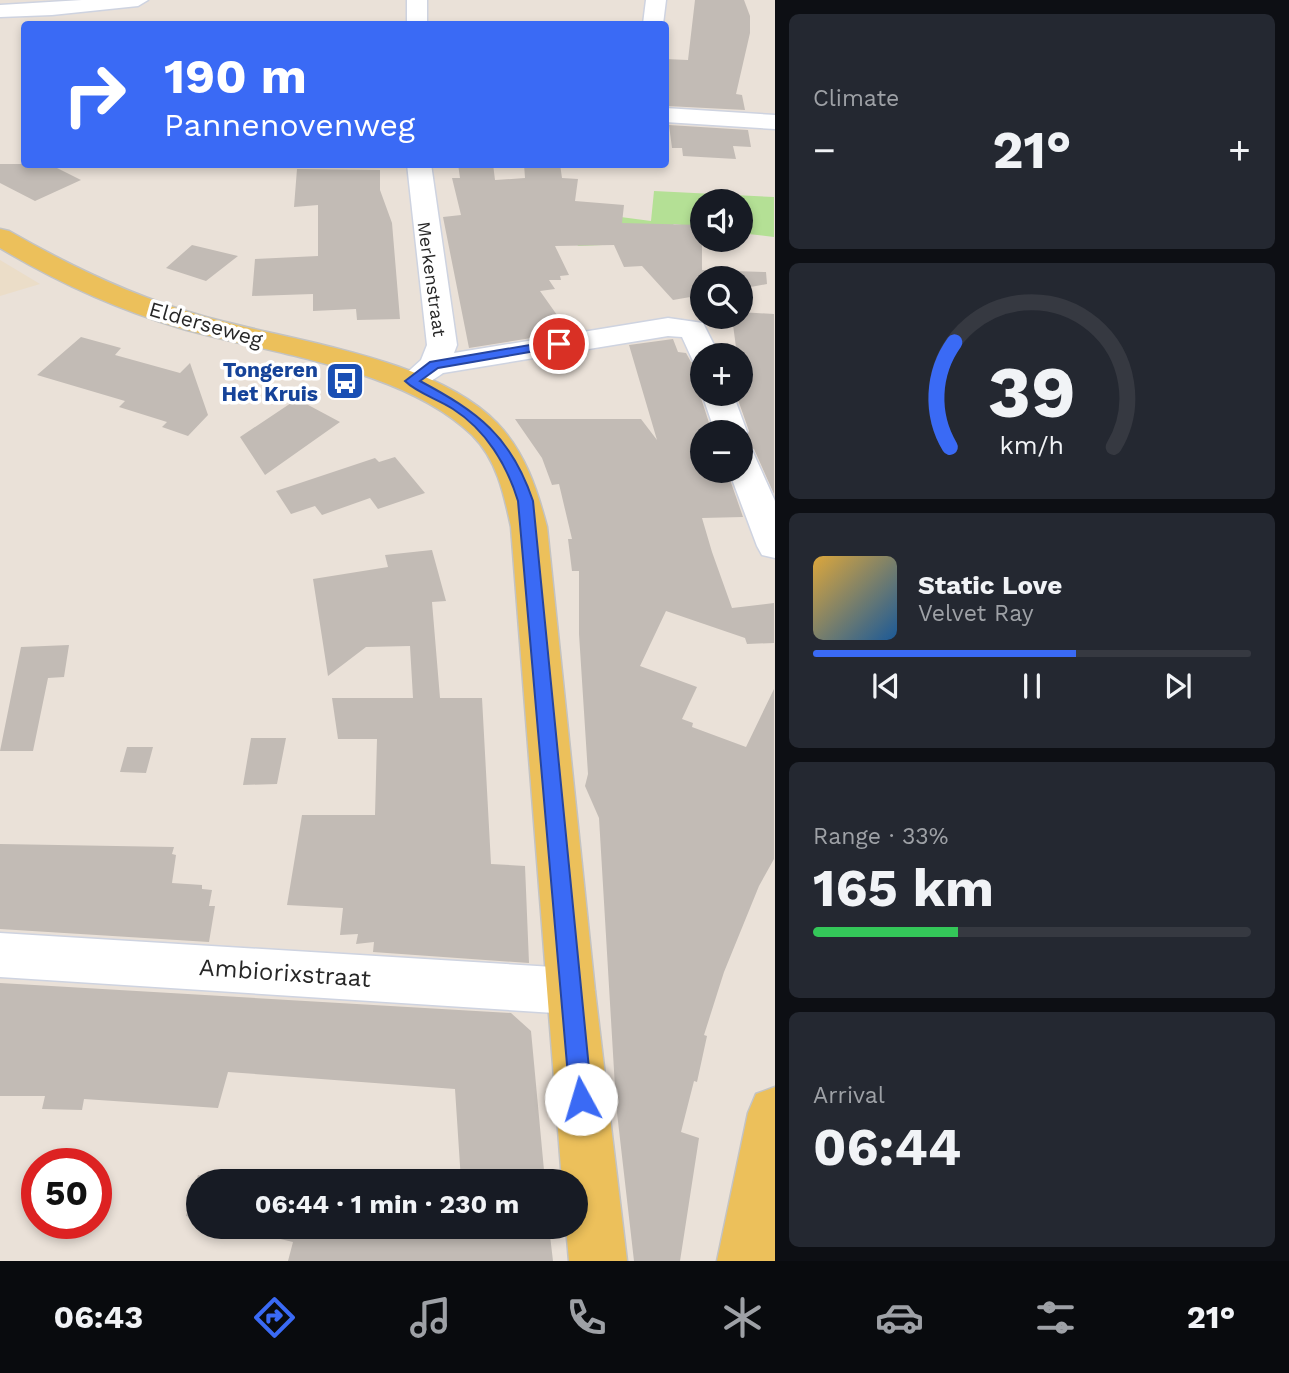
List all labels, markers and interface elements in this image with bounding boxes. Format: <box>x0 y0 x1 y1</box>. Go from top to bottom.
text: 190 m <box>164 47 307 105</box>
icon: right <box>49 49 140 140</box>
text: Climate <box>813 85 899 112</box>
text: Pannenovenweg <box>164 106 415 144</box>
text: 21° <box>992 120 1072 181</box>
text: − <box>813 128 836 172</box>
text: + <box>1228 128 1251 172</box>
map controls <box>690 189 753 483</box>
button: sound <box>690 189 753 252</box>
street label: Merkenstraat <box>414 220 451 338</box>
button: search <box>690 266 753 329</box>
street label: Elderseweg <box>146 296 266 352</box>
pin <box>529 314 589 374</box>
icon: arrive <box>540 325 578 363</box>
button: + <box>690 343 753 406</box>
text: 39 <box>988 350 1076 436</box>
place label: Tongeren Het Kruis <box>221 357 318 406</box>
bus stop icon: Tongeren Het Kruis <box>324 360 366 402</box>
button: − <box>690 420 753 483</box>
text: km/h <box>1000 431 1064 460</box>
text: Static Love <box>918 570 1062 600</box>
text: Velvet Ray <box>918 600 1034 627</box>
icon: previous <box>867 667 905 705</box>
icon: pause <box>1013 667 1051 705</box>
icon: next <box>1159 667 1197 705</box>
text: Range · 33% <box>813 823 948 850</box>
text: 165 km <box>813 858 994 919</box>
street label: Ambiorixstraat <box>198 953 372 993</box>
position arrow <box>544 1062 618 1136</box>
text: Arrival <box>813 1082 885 1109</box>
text: 06:44 <box>813 1117 961 1178</box>
speed limit sign: 50 <box>21 1148 112 1239</box>
text: 06:44 · 1 min · 230 m <box>255 1189 519 1219</box>
icon: directions <box>250 1293 299 1342</box>
icon: music <box>406 1293 455 1342</box>
icon: phone <box>562 1293 611 1342</box>
icon: climate <box>718 1293 767 1342</box>
icon: car <box>875 1293 924 1342</box>
icon: filters <box>1031 1293 1080 1342</box>
text: 06:43 <box>54 1298 143 1336</box>
text: 21° <box>1187 1298 1235 1336</box>

